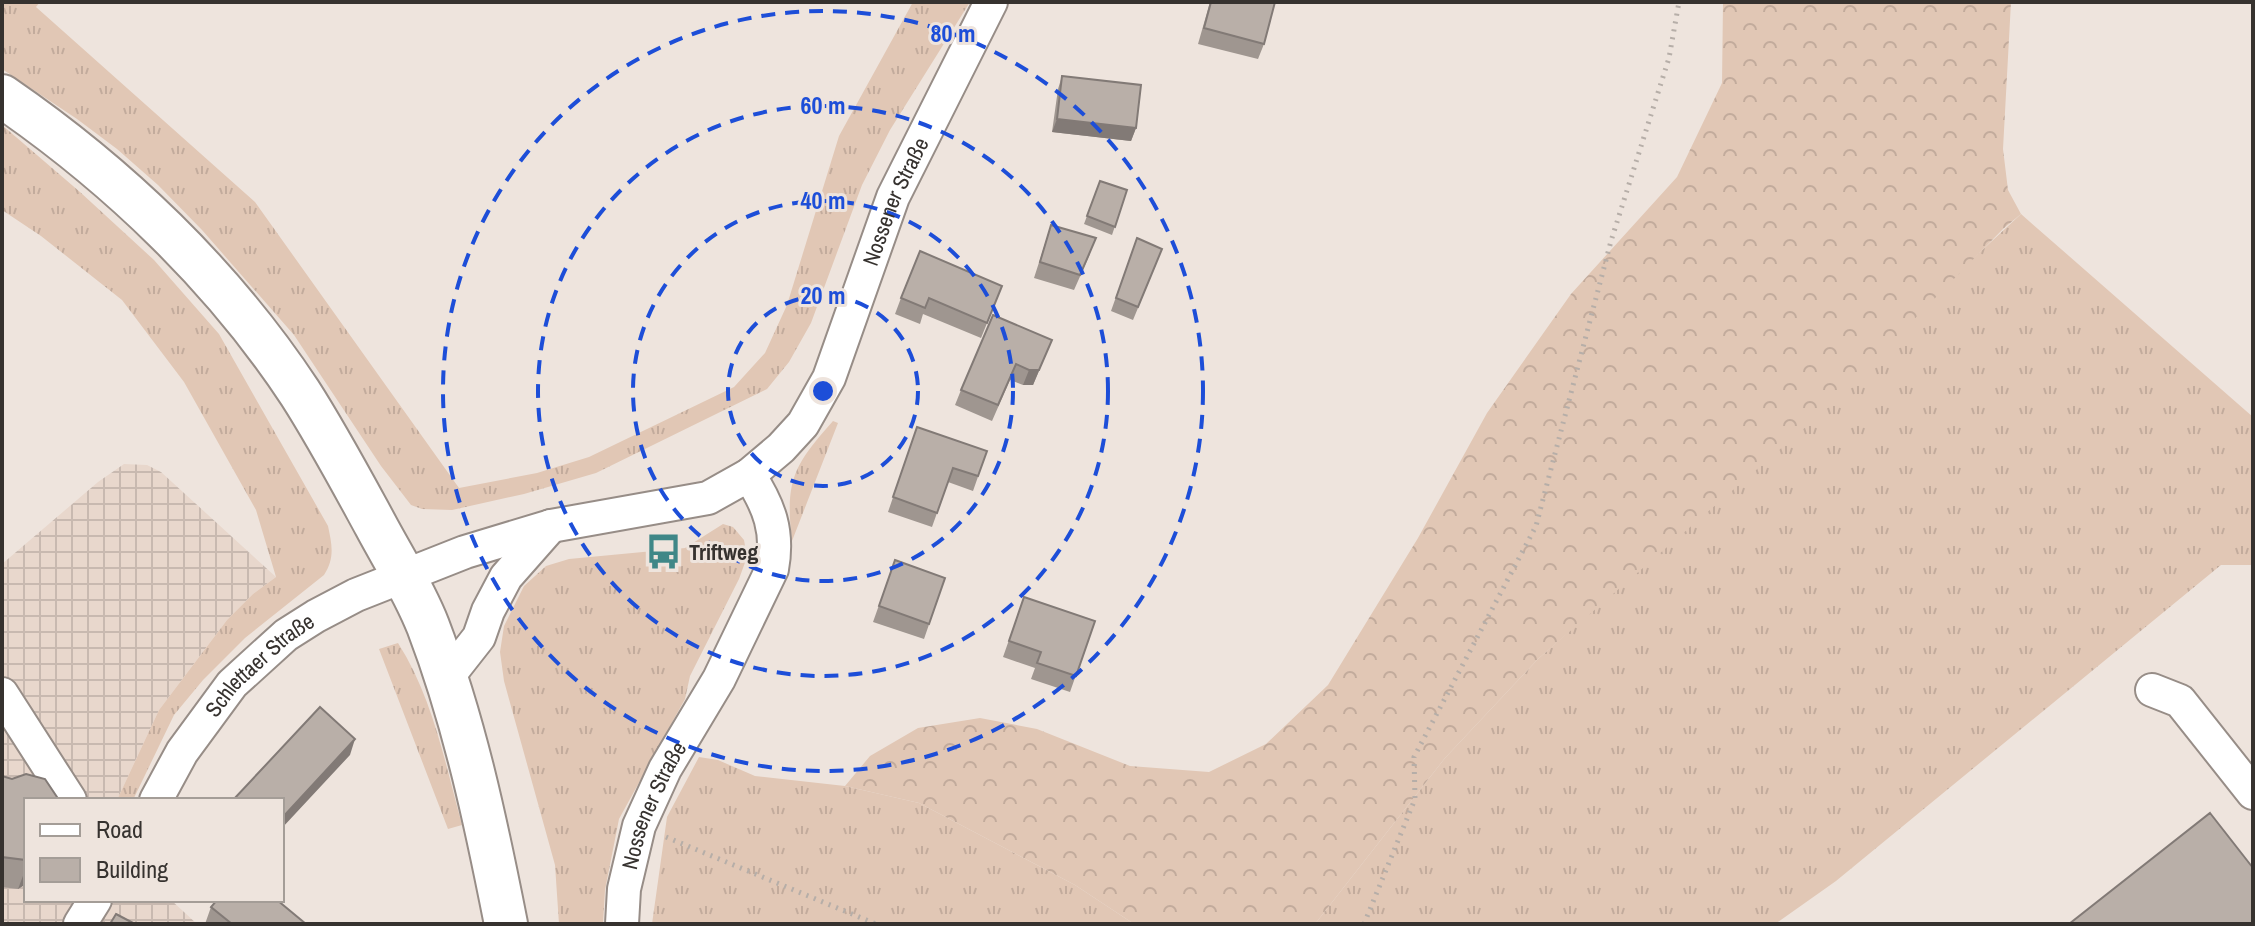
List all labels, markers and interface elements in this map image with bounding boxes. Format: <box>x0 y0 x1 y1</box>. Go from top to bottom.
text: 80 m <box>931 17 975 49</box>
text: 60 m <box>801 89 845 121</box>
street label: Nossener Straße <box>855 132 936 270</box>
text: 40 m <box>801 184 845 216</box>
text: 20 m <box>801 279 845 311</box>
centre of rings <box>809 377 837 405</box>
bus stop icon: Triftweg <box>644 533 682 571</box>
place label: Triftweg <box>689 537 758 567</box>
street label: Schlettaer Straße <box>198 606 320 723</box>
street label: Nossener Straße <box>614 736 693 872</box>
legend <box>24 798 284 902</box>
text: Road <box>96 813 143 845</box>
text: Building <box>96 853 168 885</box>

